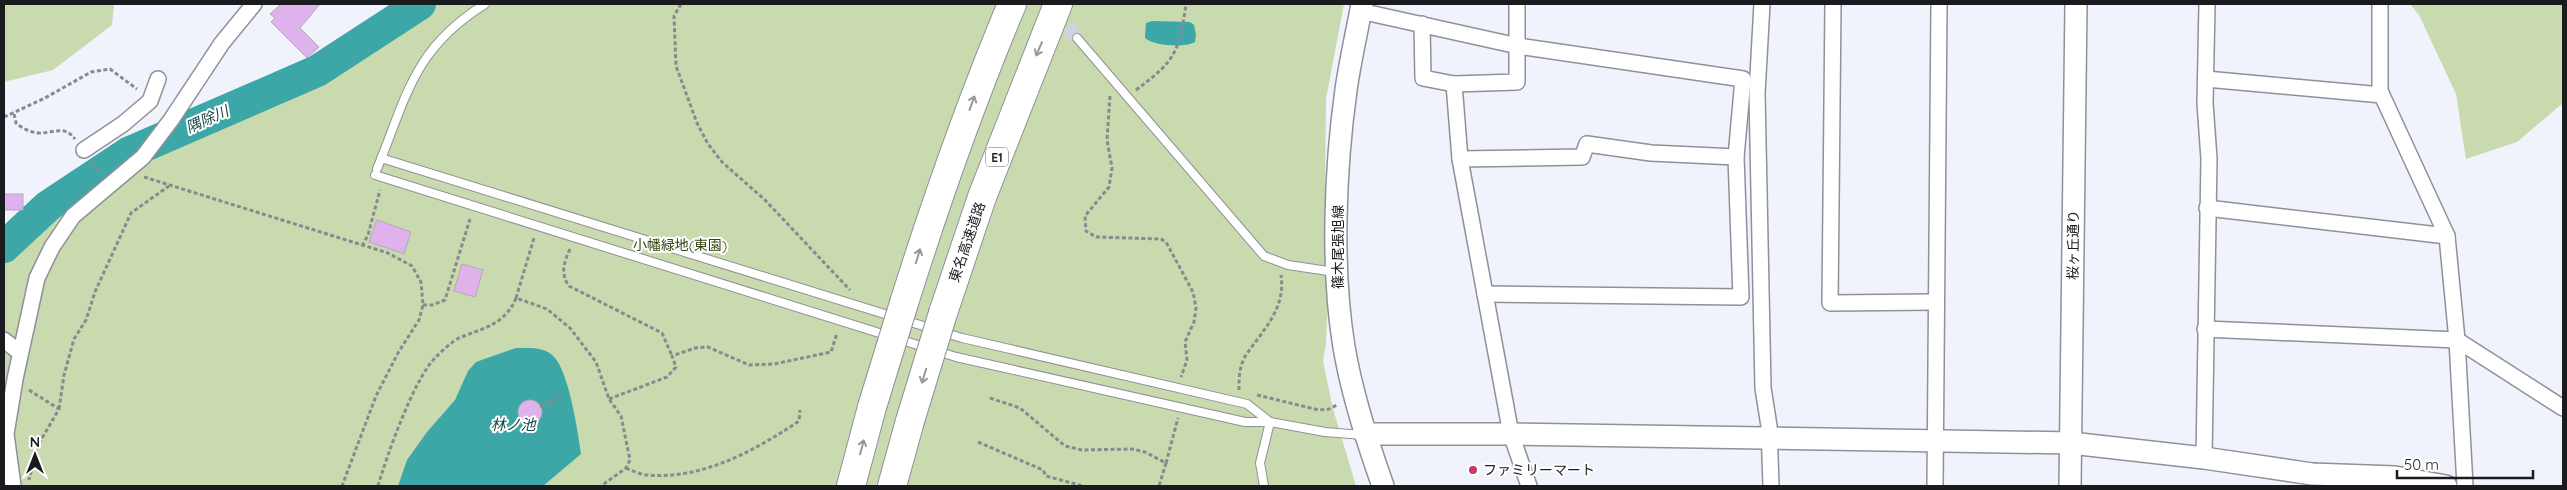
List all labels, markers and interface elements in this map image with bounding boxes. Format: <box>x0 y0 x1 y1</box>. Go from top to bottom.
one-way arrow <box>1034 41 1044 56</box>
one-way arrow <box>968 96 977 111</box>
water label: 隅除川 <box>183 100 233 137</box>
road number: E1 <box>986 148 1008 166</box>
street label: 東名高速道路 <box>945 199 989 285</box>
street label: 篠木尾張旭線 <box>1329 205 1347 289</box>
street label: 桜ヶ丘通り <box>2063 210 2083 280</box>
park label: 小幡緑地(東園) <box>633 236 727 254</box>
one-way arrow <box>914 249 924 265</box>
one-way arrow <box>918 368 928 384</box>
water label: 林ノ池 <box>490 415 537 434</box>
north arrow <box>10 430 60 480</box>
text: N <box>30 433 40 451</box>
one-way arrow <box>857 439 867 455</box>
scale bar <box>2397 448 2533 480</box>
text: 50 m <box>2404 455 2439 474</box>
place label: ファミリーマート <box>1483 461 1595 479</box>
marker: ファミリーマート <box>1467 464 1479 476</box>

